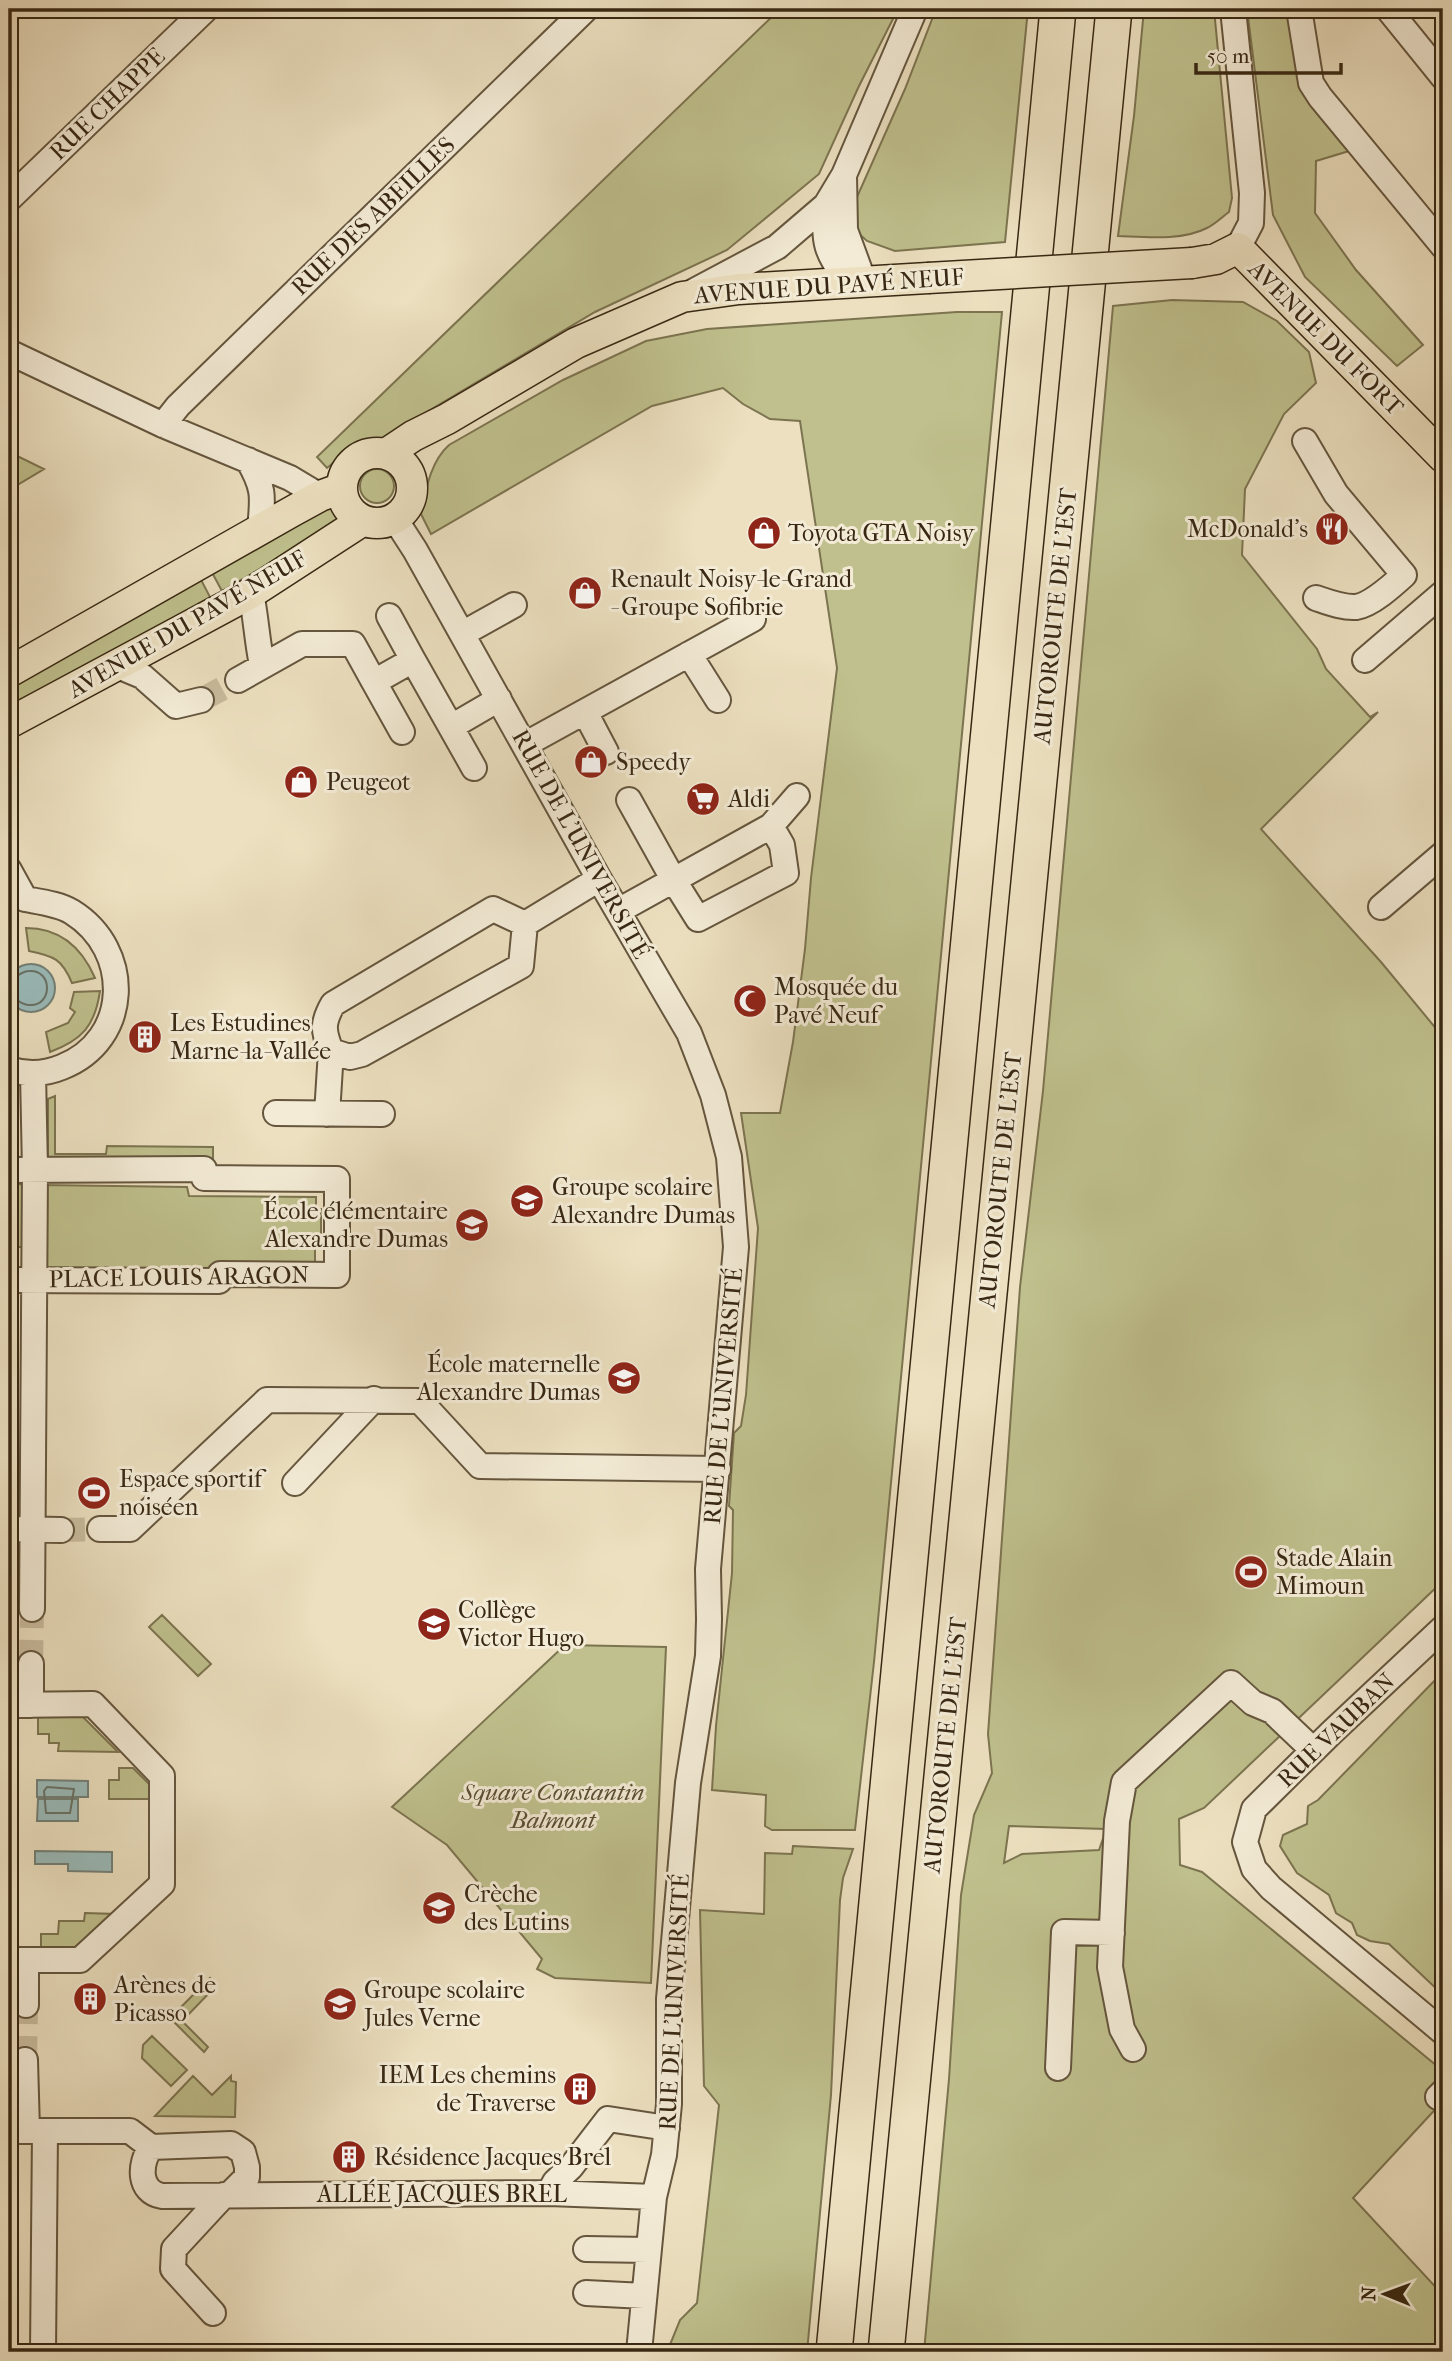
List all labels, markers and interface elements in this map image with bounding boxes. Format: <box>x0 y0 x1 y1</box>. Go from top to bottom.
scale bar <box>1196 32 1342 76</box>
street label: RUE CHAPPE <box>44 42 170 166</box>
text: 50 m <box>1207 44 1250 68</box>
street label: RUE DES ABEILLES <box>286 131 460 301</box>
street label: AVENUE DU FORT <box>1242 254 1410 422</box>
street label: AVENUE DU PAVÉ NEUF <box>692 262 965 309</box>
street label: AUTOROUTE DE L’EST <box>1028 486 1082 746</box>
restaurant icon: McDonald's <box>1313 510 1351 548</box>
shop icon: Toyota GTA Noisy <box>745 514 783 552</box>
place label: McDonald's <box>1187 515 1308 543</box>
place label: Toyota GTA Noisy <box>788 519 975 547</box>
street label: AVENUE DU PAVÉ NEUF <box>62 543 311 704</box>
place label: Renault Noisy-le-Grand - Groupe Sofibrie <box>610 565 853 621</box>
shop icon: Renault Noisy-le-Grand - Groupe Sofibrie <box>566 574 604 612</box>
street label: RUE DE L'UNIVERSITÉ <box>506 724 657 963</box>
shop icon: Speedy <box>572 743 610 781</box>
place label: Speedy <box>616 748 692 776</box>
shop icon: Peugeot <box>282 763 320 801</box>
place label: Peugeot <box>326 768 411 796</box>
supermarket icon: Aldi <box>684 780 722 818</box>
place label: Aldi <box>727 785 770 813</box>
place label: Mosquée du Pavé Neuf <box>774 973 898 1029</box>
mosque icon: Mosquée du Pavé Neuf <box>731 982 769 1020</box>
place label: Les Estudines Marne-la-Vallée <box>170 1009 331 1065</box>
building icon: Les Estudines Marne-la-Vallée <box>126 1018 164 1056</box>
street label: AUTOROUTE DE L’EST <box>973 1050 1027 1310</box>
place label: Groupe scolaire Alexandre Dumas <box>551 1173 735 1229</box>
school or university icon: Groupe scolaire Alexandre Dumas <box>508 1182 546 1220</box>
place label: École élémentaire Alexandre Dumas <box>263 1196 448 1253</box>
school or university icon: École élémentaire Alexandre Dumas <box>453 1206 491 1244</box>
street label: PLACE LOUIS ARAGON <box>48 1261 310 1293</box>
street label: RUE DE L'UNIVERSITÉ <box>697 1266 748 1525</box>
place label: École maternelle Alexandre Dumas <box>416 1349 600 1406</box>
school or university icon: École maternelle Alexandre Dumas <box>605 1359 643 1397</box>
place label: Espace sportif noiséen <box>119 1465 267 1521</box>
sports icon: Espace sportif noiséen <box>75 1474 113 1512</box>
place label: Stade Alain Mimoun <box>1276 1544 1393 1600</box>
sports icon: Stade Alain Mimoun <box>1232 1553 1270 1591</box>
place label: Collège Victor Hugo <box>457 1596 584 1652</box>
school or university icon: Collège Victor Hugo <box>415 1605 453 1643</box>
street label: AUTOROUTE DE L’EST <box>918 1615 972 1875</box>
street label: RUE VAUBAN <box>1272 1667 1400 1793</box>
park label: Square Constantin Balmont <box>460 1778 645 1834</box>
street label: RUE DE L'UNIVERSITÉ <box>652 1873 695 2131</box>
place label: Crèche des Lutins <box>464 1880 569 1936</box>
school or university icon: Crèche des Lutins <box>420 1889 458 1927</box>
place label: Arènes de Picasso <box>113 1971 216 2027</box>
place label: Groupe scolaire Jules Verne <box>362 1976 525 2032</box>
building icon: Arènes de Picasso <box>71 1980 109 2018</box>
school or university icon: Groupe scolaire Jules Verne <box>321 1985 359 2023</box>
place label: IEM Les chemins de Traverse <box>379 2061 556 2117</box>
building icon: IEM Les chemins de Traverse <box>561 2070 599 2108</box>
building icon: Résidence Jacques Brel <box>330 2138 368 2176</box>
place label: Résidence Jacques Brel <box>374 2143 612 2171</box>
street label: ALLÉE JACQUES BREL <box>316 2179 568 2208</box>
north arrow <box>1350 2260 1420 2330</box>
text: N <box>1358 2286 1380 2301</box>

